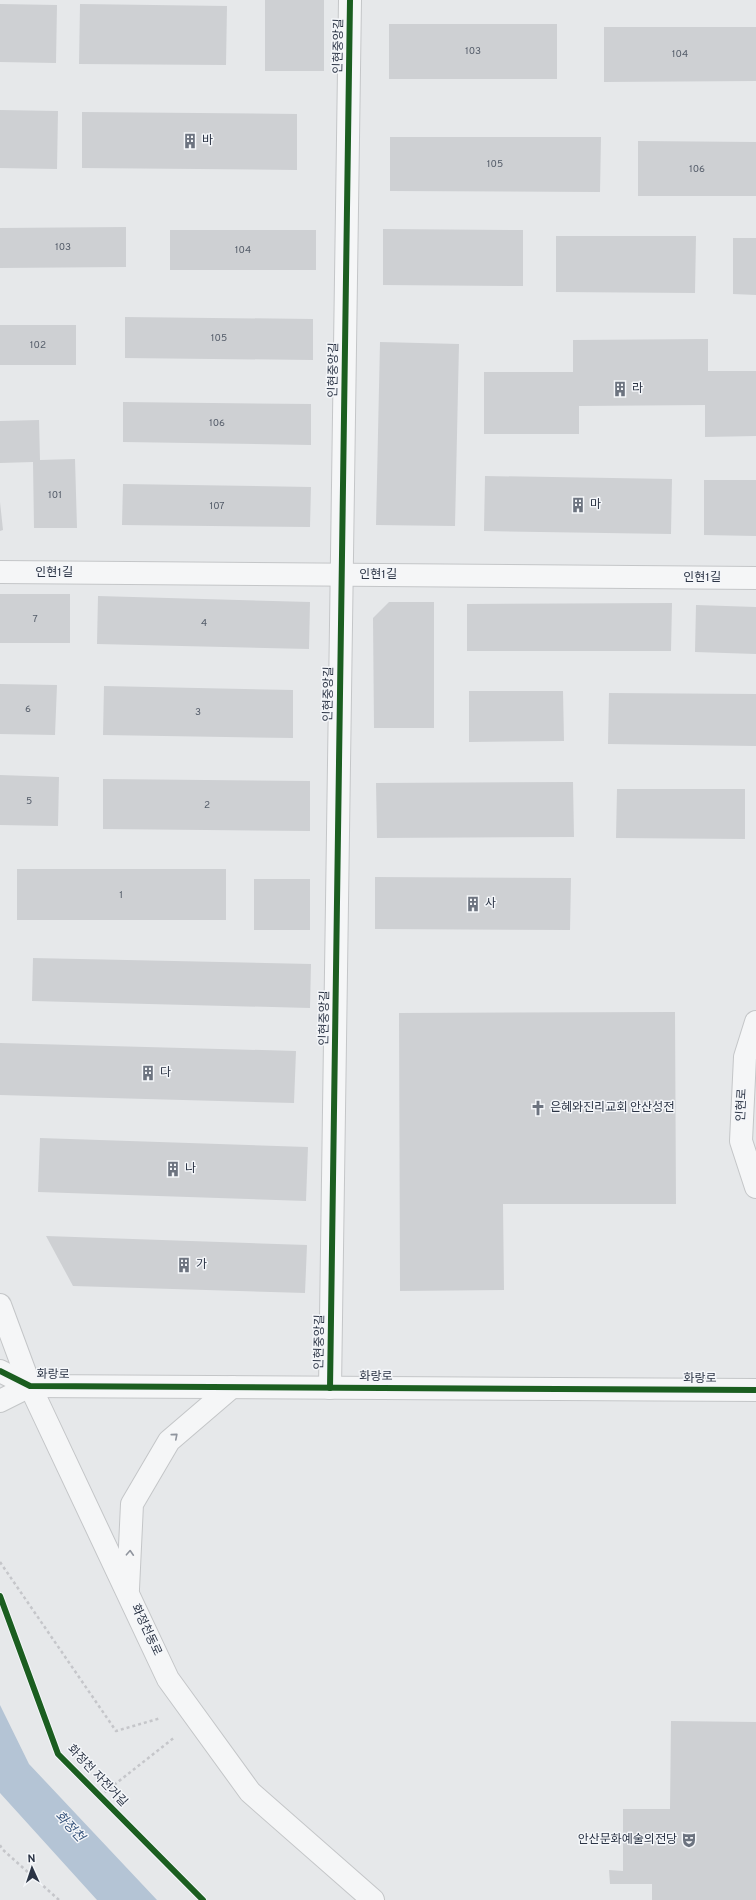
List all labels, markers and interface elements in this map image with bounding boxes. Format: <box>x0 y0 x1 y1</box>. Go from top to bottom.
street label: 인현중앙길 <box>331 18 347 74</box>
house number: 103 <box>465 45 481 58</box>
house number: 104 <box>672 48 688 61</box>
building icon: 바 <box>181 132 199 150</box>
place label: 바 <box>202 133 213 149</box>
house number: 105 <box>487 158 503 171</box>
house number: 106 <box>689 163 705 176</box>
house number: 103 <box>55 241 71 254</box>
house number: 104 <box>235 244 251 257</box>
house number: 105 <box>211 332 227 345</box>
house number: 102 <box>30 339 46 352</box>
street label: 인현중앙길 <box>326 342 342 398</box>
building icon: 라 <box>611 380 629 398</box>
place label: 라 <box>632 381 643 397</box>
house number: 106 <box>209 417 225 430</box>
house number: 101 <box>48 489 62 502</box>
building icon: 마 <box>569 496 587 514</box>
place label: 마 <box>590 497 601 513</box>
house number: 107 <box>209 500 225 513</box>
street label: 인현1길 <box>35 565 73 581</box>
street label: 인현1길 <box>359 567 397 583</box>
street label: 인현1길 <box>683 570 721 586</box>
house number: 7 <box>32 613 38 626</box>
house number: 4 <box>201 617 207 630</box>
street label: 인현중앙길 <box>321 666 337 722</box>
house number: 6 <box>25 703 31 716</box>
house number: 3 <box>195 706 201 719</box>
house number: 5 <box>26 795 32 808</box>
house number: 2 <box>204 799 210 812</box>
house number: 1 <box>119 889 123 902</box>
building icon: 사 <box>464 895 482 913</box>
place label: 사 <box>485 896 496 912</box>
street label: 인현중앙길 <box>317 990 333 1046</box>
building icon: 다 <box>139 1064 157 1082</box>
place label: 다 <box>160 1065 171 1081</box>
street label: 인현로 <box>733 1088 751 1122</box>
church icon: 은혜와진리교회 안산성전 <box>529 1099 547 1117</box>
place label: 은혜와진리교회 안산성전 <box>550 1100 674 1116</box>
building icon: 나 <box>164 1160 182 1178</box>
place label: 나 <box>185 1161 196 1177</box>
building icon: 가 <box>175 1256 193 1274</box>
place label: 가 <box>196 1257 207 1273</box>
street label: 인현중앙길 <box>312 1314 328 1370</box>
street label: 화랑로 <box>36 1367 70 1383</box>
street label: 화랑로 <box>359 1369 393 1385</box>
street label: 화랑로 <box>683 1371 717 1387</box>
one-way arrow <box>171 1433 178 1440</box>
one-way arrow <box>125 1550 134 1556</box>
street label: 화정천동로 <box>127 1602 165 1658</box>
street label: 화정천 자전거길 <box>63 1742 131 1810</box>
water label: 화정천 <box>51 1808 88 1846</box>
theatre icon: 안산문화예술의전당 <box>680 1831 698 1849</box>
place label: 안산문화예술의전당 <box>578 1832 677 1848</box>
north arrow <box>12 1848 52 1888</box>
text: N <box>27 1852 36 1866</box>

